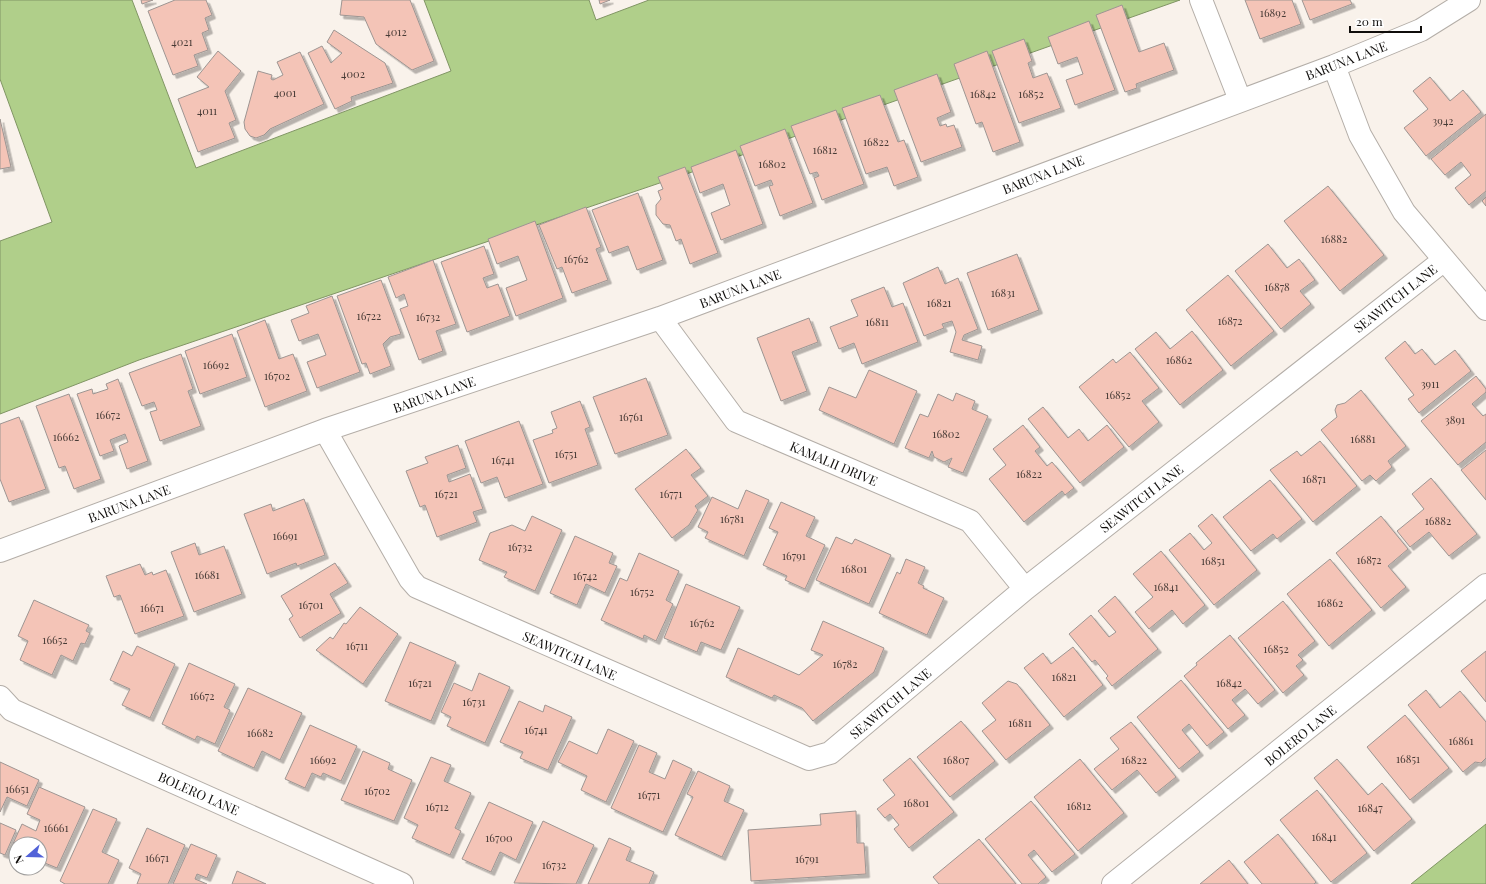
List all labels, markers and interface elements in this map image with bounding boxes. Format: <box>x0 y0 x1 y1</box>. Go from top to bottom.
house number: 16892 <box>1260 5 1286 20</box>
scale bar <box>1350 8 1421 34</box>
text: 20 m <box>1356 13 1383 29</box>
house number: 4012 <box>385 24 407 39</box>
house number: 4021 <box>171 34 193 49</box>
street label: BARUNA LANE <box>1303 37 1389 83</box>
house number: 4002 <box>341 66 365 81</box>
house number: 4001 <box>274 85 296 100</box>
house number: 16842 <box>970 86 996 101</box>
house number: 16852 <box>1018 86 1044 101</box>
house number: 4011 <box>197 103 217 118</box>
house number: 3942 <box>1432 113 1454 128</box>
house number: 16822 <box>863 134 889 149</box>
house number: 16812 <box>813 142 837 157</box>
street label: BARUNA LANE <box>1000 151 1086 197</box>
house number: 16802 <box>758 156 786 171</box>
house number: 16882 <box>1321 231 1347 246</box>
house number: 16762 <box>563 251 589 266</box>
street label: SEAWITCH LANE <box>1350 260 1440 336</box>
street label: BARUNA LANE <box>697 265 783 311</box>
house number: 16878 <box>1264 279 1290 294</box>
house number: 16831 <box>991 285 1015 300</box>
house number: 16821 <box>927 295 951 310</box>
house number: 16722 <box>357 308 381 323</box>
house number: 16732 <box>416 309 440 324</box>
house number: 16872 <box>1217 313 1243 328</box>
house number: 16811 <box>865 314 889 329</box>
house number: 16862 <box>1166 352 1192 367</box>
house number: 16692 <box>203 357 229 372</box>
house number: 16702 <box>264 368 290 383</box>
street label: BARUNA LANE <box>390 372 478 416</box>
house number: 3911 <box>1421 376 1439 391</box>
house number: 16852 <box>1105 387 1131 402</box>
house number: 16672 <box>95 407 121 422</box>
house number: 16761 <box>619 409 643 424</box>
house number: 3891 <box>1445 412 1465 427</box>
house number: 16802 <box>932 426 960 441</box>
house number: 16662 <box>53 429 79 444</box>
house number: 16881 <box>1350 431 1376 446</box>
street label: KAMALII DRIVE <box>788 437 880 489</box>
house number: 16751 <box>555 446 577 461</box>
house number: 16741 <box>491 452 515 467</box>
street label: SEAWITCH LANE <box>1096 460 1186 536</box>
house number: 16822 <box>1016 466 1042 481</box>
house number: 16871 <box>1302 471 1326 486</box>
street label: BARUNA LANE <box>86 480 173 526</box>
house number: 16721 <box>434 486 458 501</box>
house number: 16771 <box>660 486 682 501</box>
house number: 16781 <box>720 511 744 526</box>
house number: 16882 <box>1425 513 1451 528</box>
house number: 16691 <box>272 528 298 543</box>
house number: 16732 <box>508 539 532 554</box>
house number: 16791 <box>782 548 806 563</box>
house number: 16872 <box>1356 552 1382 567</box>
house number: 16851 <box>1201 553 1225 568</box>
house number: 16801 <box>841 561 867 576</box>
house number: 16681 <box>194 567 220 582</box>
house number: 16742 <box>573 568 597 583</box>
house number: 16841 <box>1154 579 1178 594</box>
house number: 16752 <box>630 584 654 599</box>
house number: 16862 <box>1317 595 1343 610</box>
house number: 16701 <box>299 597 323 612</box>
house number: 16671 <box>140 600 164 615</box>
house number: 16762 <box>689 615 715 630</box>
street label: SEAWITCH LANE <box>520 627 620 683</box>
house number: 16652 <box>42 632 68 647</box>
house number: 16711 <box>346 638 368 653</box>
house number: 16852 <box>1263 641 1289 656</box>
house number: 16782 <box>832 656 858 671</box>
street label: SEAWITCH LANE <box>846 664 934 742</box>
house number: 16821 <box>1052 669 1076 684</box>
house number: 16721 <box>408 675 432 690</box>
house number: 16842 <box>1216 675 1242 690</box>
house number: 16672 <box>189 688 215 703</box>
house number: 16731 <box>462 694 486 709</box>
street label: BOLERO LANE <box>1261 701 1339 769</box>
house number: 16811 <box>1008 715 1032 730</box>
house number: 16741 <box>524 722 548 737</box>
house number: 16682 <box>247 725 273 740</box>
house number: 16861 <box>1448 733 1474 748</box>
house number: 16851 <box>1396 751 1420 766</box>
house number: 16692 <box>310 752 336 767</box>
house number: 16807 <box>943 752 970 767</box>
house number: 16822 <box>1121 752 1147 767</box>
street label: BOLERO LANE <box>156 768 242 819</box>
house number: 16651 <box>5 781 29 796</box>
house number: 16702 <box>364 783 390 798</box>
house number: 16771 <box>638 787 660 802</box>
house number: 16801 <box>903 795 929 810</box>
house number: 16812 <box>1067 798 1091 813</box>
house number: 16712 <box>425 799 449 814</box>
house number: 16847 <box>1357 800 1383 815</box>
house number: 16661 <box>43 820 69 835</box>
house number: 16841 <box>1312 829 1336 844</box>
house number: 16700 <box>485 830 513 845</box>
north arrow <box>8 836 48 876</box>
house number: 16671 <box>145 850 169 865</box>
house number: 16791 <box>795 851 819 866</box>
text: N <box>10 853 27 866</box>
house number: 16732 <box>542 857 566 872</box>

